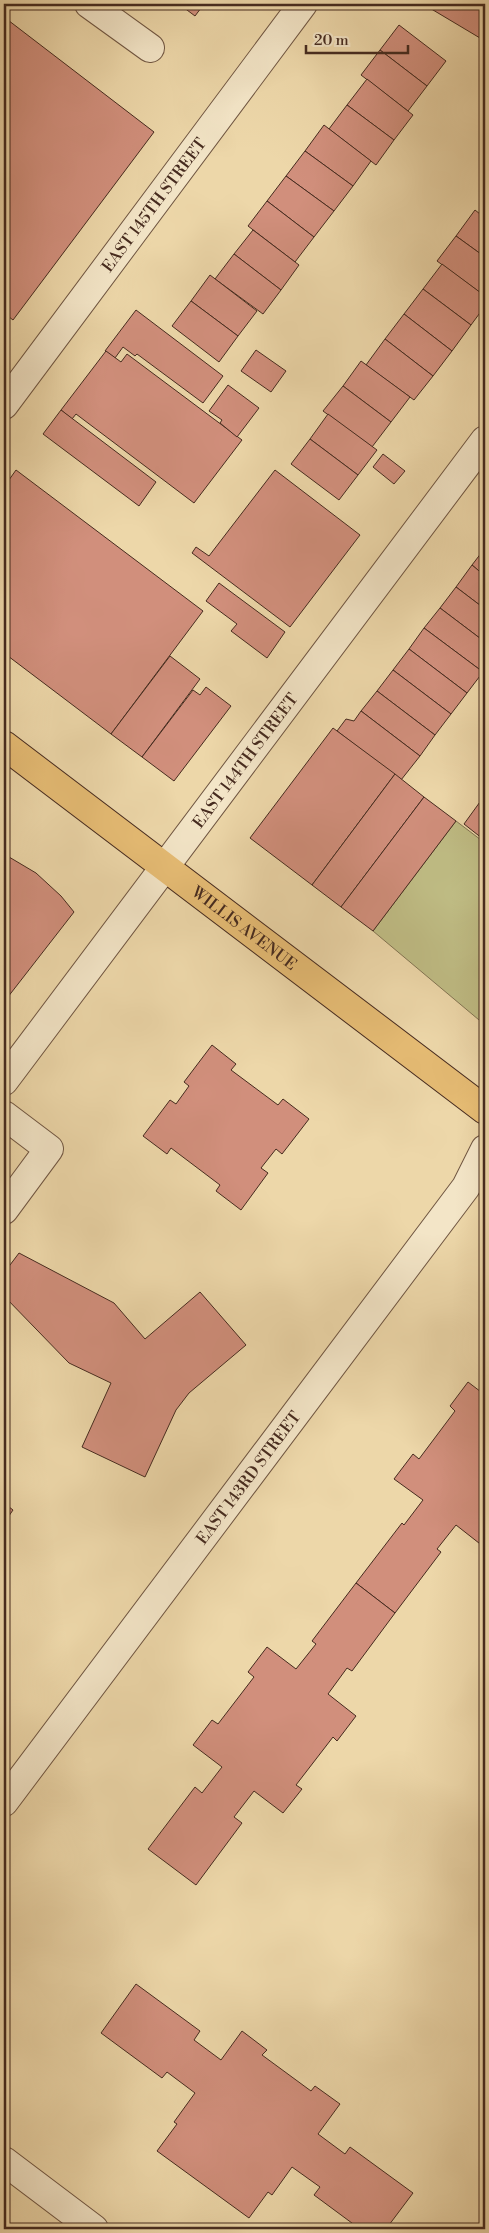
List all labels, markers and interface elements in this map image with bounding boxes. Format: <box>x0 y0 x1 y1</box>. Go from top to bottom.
scale bar <box>306 22 409 54</box>
text: 20 m <box>314 31 349 50</box>
street label: EAST 145TH STREET <box>98 134 211 276</box>
street label: EAST 144TH STREET <box>188 690 302 832</box>
street label: WILLIS AVENUE <box>187 881 301 975</box>
street label: EAST 143RD STREET <box>192 1407 305 1549</box>

